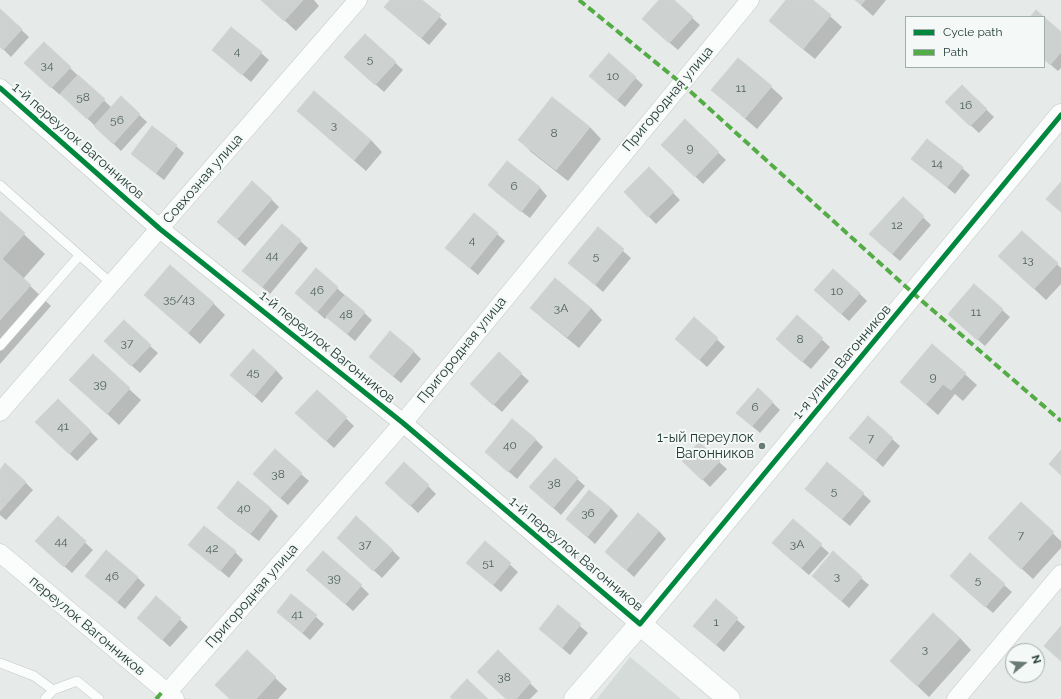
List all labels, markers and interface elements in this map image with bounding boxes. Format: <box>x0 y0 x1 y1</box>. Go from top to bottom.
legend <box>905 16 1045 68</box>
text: Cycle path <box>943 25 1002 39</box>
street label: Пригородная улица <box>619 43 717 155</box>
house number: 4 <box>234 44 240 58</box>
text: Path <box>943 45 968 59</box>
house number: 5 <box>367 52 373 66</box>
house number: 34 <box>41 58 53 72</box>
house number: 10 <box>607 69 619 83</box>
street label: 1-й переулок Вагонников <box>9 79 147 203</box>
house number: 11 <box>736 81 746 95</box>
house number: 58 <box>76 90 90 104</box>
house number: 16 <box>960 98 972 112</box>
house number: 56 <box>110 113 124 127</box>
house number: 3 <box>331 118 337 132</box>
house number: 8 <box>550 126 558 140</box>
street label: Совхозная улица <box>159 131 247 227</box>
house number: 9 <box>686 141 694 155</box>
house number: 14 <box>931 156 943 170</box>
house number: 6 <box>510 179 518 193</box>
house number: 12 <box>891 218 903 232</box>
house number: 4 <box>469 233 475 247</box>
house number: 44 <box>265 248 279 262</box>
house number: 5 <box>593 249 599 263</box>
house number: 13 <box>1022 253 1034 267</box>
house number: 46 <box>310 283 324 297</box>
house number: 10 <box>831 284 843 298</box>
street label: 1-й переулок Вагонников <box>256 287 398 407</box>
house number: 35/43 <box>163 292 195 306</box>
street label: Пригородная улица <box>414 293 510 407</box>
house number: 3А <box>554 301 568 315</box>
street label: 1-я улица Вагонников <box>789 301 895 423</box>
house number: 11 <box>971 305 981 319</box>
house number: 48 <box>339 307 353 321</box>
house number: 8 <box>796 332 804 346</box>
house number: 37 <box>121 336 133 350</box>
house number: 45 <box>246 365 260 379</box>
house number: 9 <box>929 370 937 384</box>
house number: 39 <box>93 377 107 391</box>
house number: 6 <box>751 400 759 414</box>
house number: 41 <box>57 419 69 433</box>
place label: 1-ый переулок Вагонников <box>657 430 754 462</box>
house number: 7 <box>868 431 874 445</box>
house number: 40 <box>503 438 517 452</box>
marker: 1-ый переулок Вагонников <box>757 441 767 451</box>
house number: 38 <box>271 467 285 481</box>
house number: 38 <box>547 476 561 490</box>
house number: 5 <box>831 484 837 498</box>
street label: 1-й переулок Вагонников <box>506 493 646 615</box>
house number: 40 <box>237 501 251 515</box>
house number: 36 <box>581 506 595 520</box>
house number: 7 <box>1018 528 1024 542</box>
house number: 44 <box>54 534 68 548</box>
house number: 37 <box>359 537 371 551</box>
house number: 3А <box>790 537 804 551</box>
street label: Пригородная улица <box>202 541 302 651</box>
house number: 42 <box>206 541 218 555</box>
house number: 51 <box>482 556 494 570</box>
house number: 46 <box>105 569 119 583</box>
house number: 3 <box>834 569 840 583</box>
house number: 39 <box>327 571 341 585</box>
street label: переулок Вагонников <box>26 573 148 679</box>
house number: 5 <box>975 573 981 587</box>
house number: 41 <box>291 607 303 621</box>
house number: 1 <box>713 615 719 629</box>
house number: 3 <box>922 642 928 656</box>
north arrow <box>1005 643 1045 683</box>
text: N <box>1028 653 1043 665</box>
house number: 38 <box>497 670 511 684</box>

